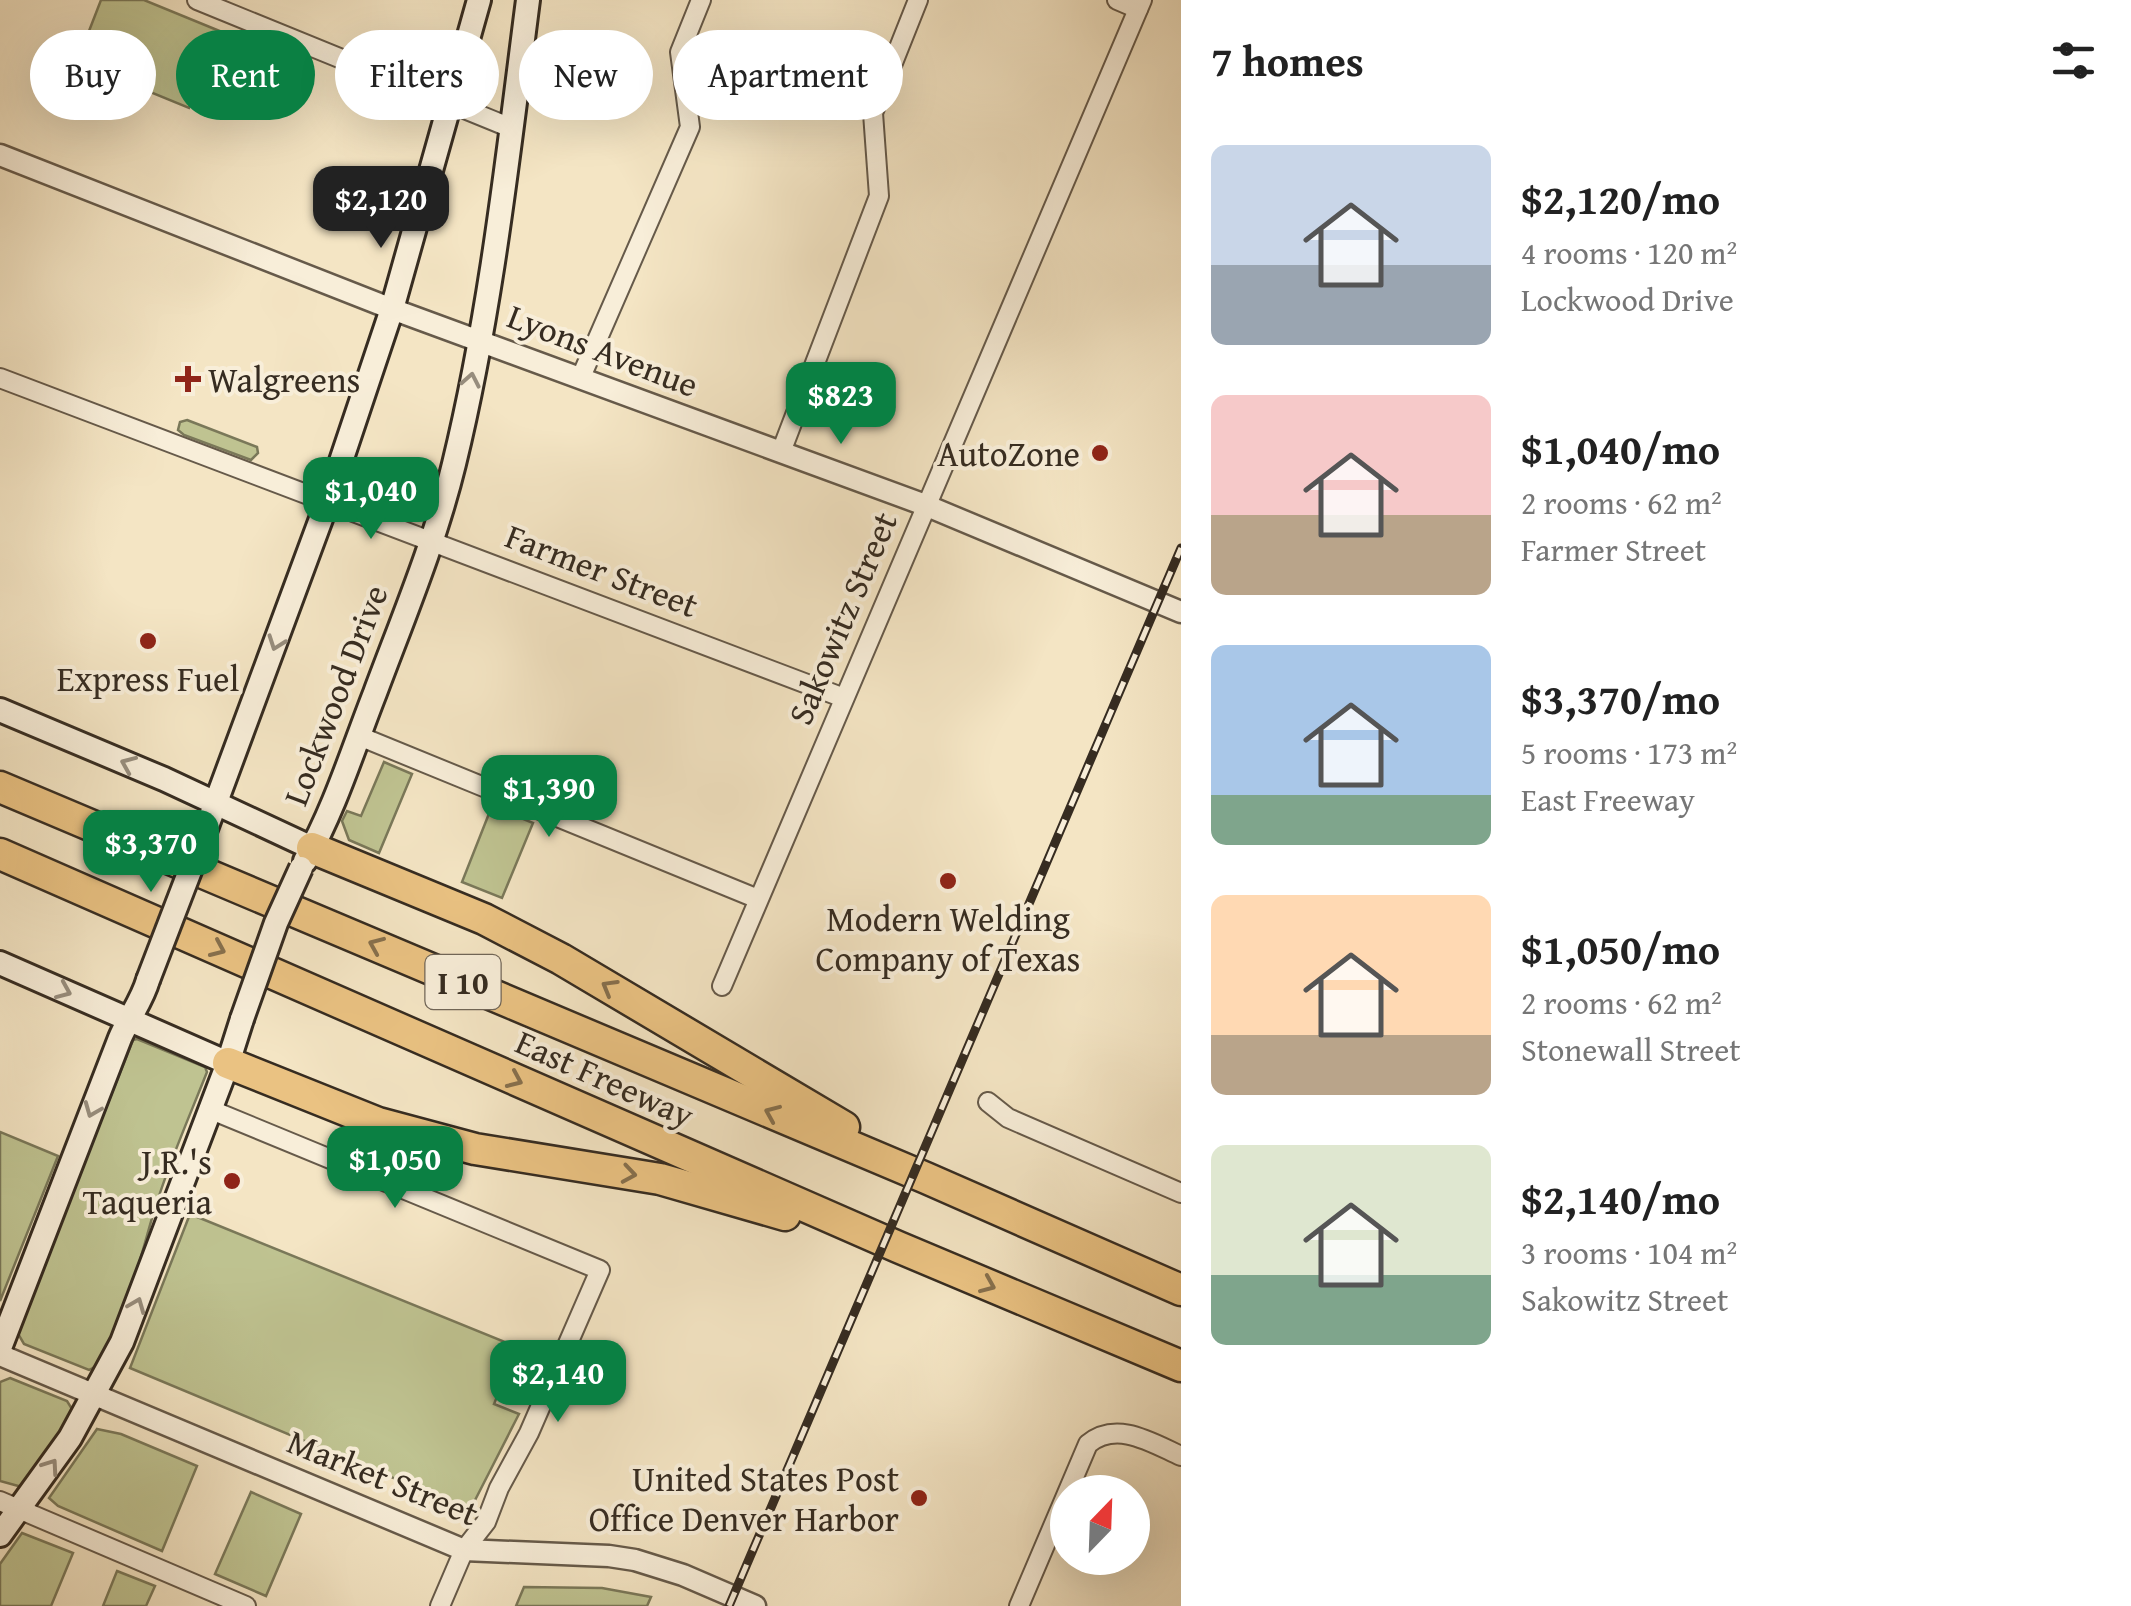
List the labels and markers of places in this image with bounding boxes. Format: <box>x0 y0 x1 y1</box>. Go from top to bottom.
pin: $2,120 <box>300 166 462 251</box>
place label: Walgreens <box>208 354 360 405</box>
pin: $823 <box>782 362 900 447</box>
marker: Walgreens <box>177 368 199 390</box>
place label: AutoZone <box>937 428 1080 479</box>
marker: AutoZone <box>1089 442 1111 464</box>
pin: $1,040 <box>290 457 452 542</box>
marker: Express Fuel <box>137 630 159 652</box>
place label: Express Fuel <box>57 653 239 704</box>
pin: $1,390 <box>468 755 630 840</box>
pin: $3,370 <box>70 810 232 895</box>
marker: Modern Welding Company of Texas <box>937 870 959 892</box>
place label: Modern Welding Company of Texas <box>816 893 1080 984</box>
pin: $1,050 <box>314 1126 476 1211</box>
place label: J.R.'s Taqueria <box>83 1136 212 1227</box>
marker: J.R.'s Taqueria <box>221 1170 243 1192</box>
pin: $2,140 <box>477 1340 639 1425</box>
place label: United States Post Office Denver Harbor <box>589 1453 899 1544</box>
marker: United States Post Office Denver Harbor <box>908 1487 930 1509</box>

